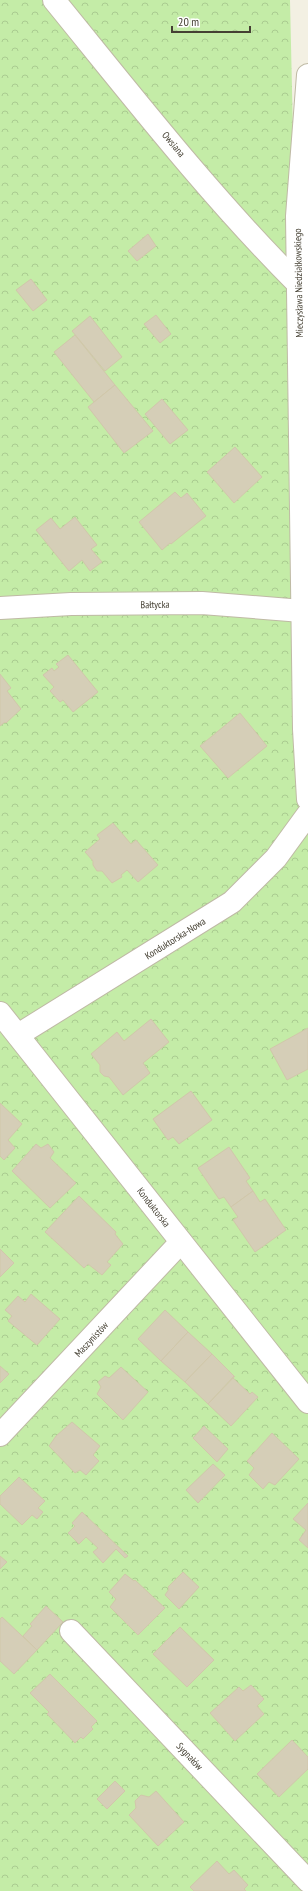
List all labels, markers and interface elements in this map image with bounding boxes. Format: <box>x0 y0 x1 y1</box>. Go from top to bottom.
scale bar <box>172 8 250 34</box>
text: 20 m <box>178 14 199 29</box>
street label: Owsiana <box>159 129 188 160</box>
street label: Mieczysława Niedziałkowskiego <box>291 228 306 338</box>
street label: Bałtycka <box>140 598 170 611</box>
street label: Konduktorska-Nowa <box>142 915 208 962</box>
street label: Konduktorska <box>134 1185 173 1230</box>
street label: Maszynistów <box>72 1319 111 1360</box>
street label: Sygnałów <box>174 1740 206 1773</box>

